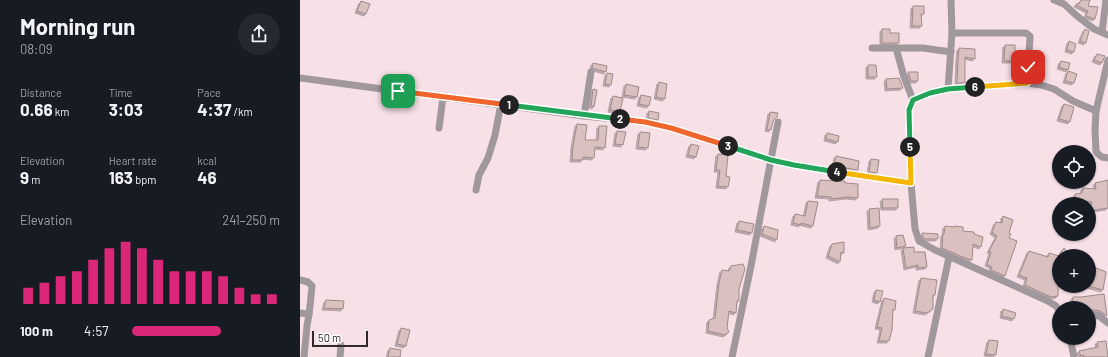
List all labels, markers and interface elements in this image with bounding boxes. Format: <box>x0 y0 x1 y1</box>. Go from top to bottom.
text: Morning run <box>20 13 135 39</box>
button: share <box>238 13 280 55</box>
text: 08:09 <box>20 41 53 57</box>
pin <box>1011 50 1045 84</box>
icon: check <box>1017 56 1039 78</box>
pin <box>381 74 415 108</box>
pin: 6 <box>965 77 985 97</box>
icon: arrive <box>387 80 409 102</box>
text: 6 <box>972 80 978 93</box>
text: Distance <box>20 86 62 99</box>
text: Time <box>109 86 132 99</box>
text: Pace <box>197 86 221 99</box>
pin: 1 <box>499 95 519 115</box>
text: 1 <box>507 98 511 111</box>
text: 0.66 <box>20 99 53 119</box>
text: 3:03 <box>109 99 143 119</box>
text: 4:37 <box>197 99 231 119</box>
text: km <box>53 105 69 118</box>
text: /km <box>231 105 253 118</box>
pin: 2 <box>610 109 630 129</box>
text: 2 <box>617 112 623 125</box>
pin: 3 <box>718 136 738 156</box>
pin: 5 <box>900 137 920 157</box>
text: 3 <box>725 139 731 152</box>
text: 5 <box>907 140 913 153</box>
map controls <box>1052 145 1096 345</box>
button: locate <box>1052 145 1096 189</box>
text: Elevation <box>20 154 64 167</box>
text: Heart rate <box>109 154 157 167</box>
text: kcal <box>197 154 217 167</box>
pin: 4 <box>827 162 847 182</box>
text: 4 <box>834 165 840 178</box>
text: 9 <box>20 167 29 187</box>
text: 163 <box>109 167 133 187</box>
text: 46 <box>197 167 217 187</box>
text: m <box>29 173 40 186</box>
text: bpm <box>133 173 156 186</box>
button: layers <box>1052 197 1096 241</box>
text: Elevation <box>20 212 72 228</box>
text: 241–250 m <box>222 212 280 228</box>
button: + <box>1052 249 1096 293</box>
button: − <box>1052 301 1096 345</box>
text: 100 m <box>20 323 53 339</box>
text: 4:57 <box>84 323 108 339</box>
scale bar <box>312 329 368 348</box>
text: 50 m <box>318 331 341 344</box>

